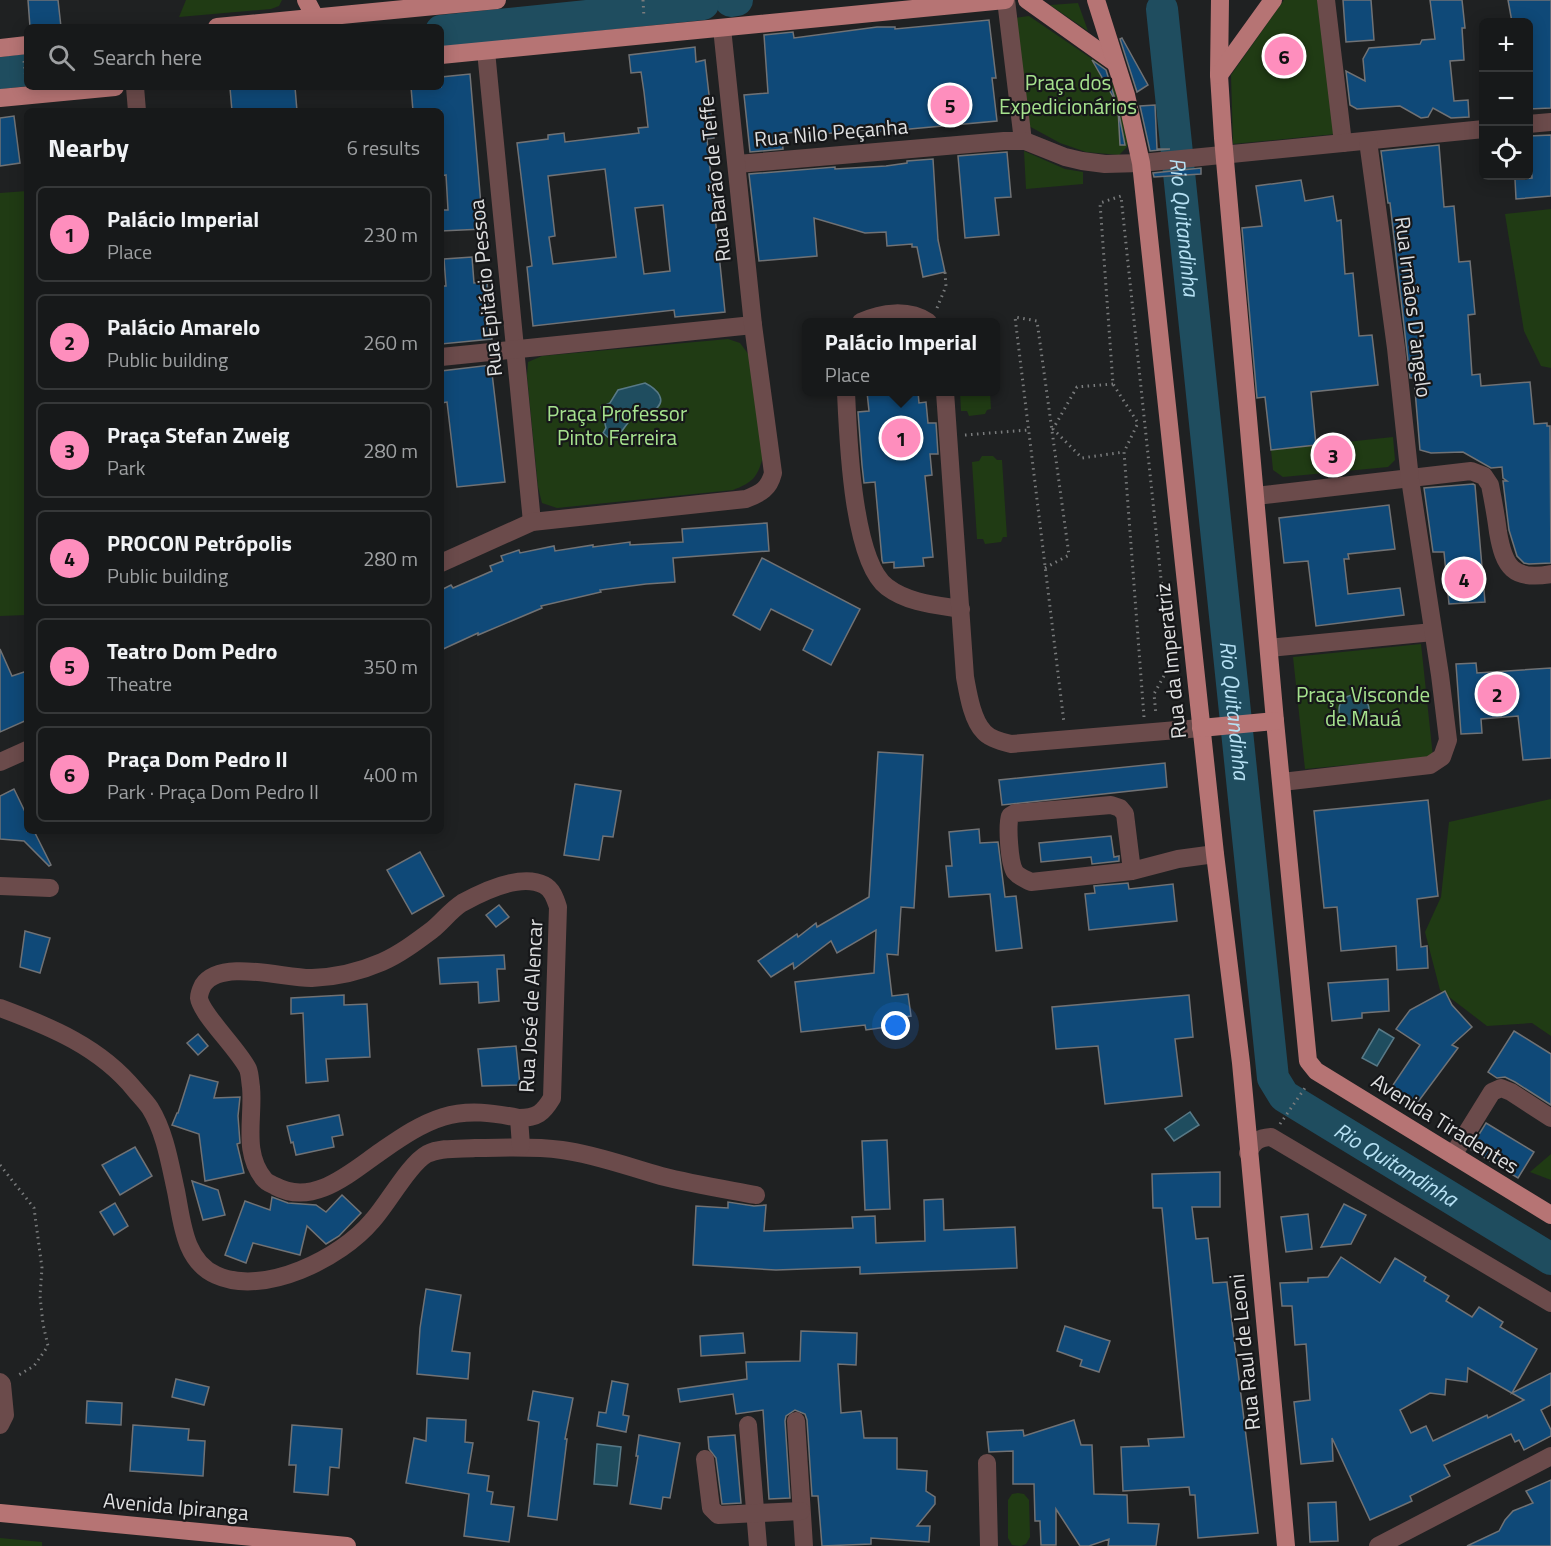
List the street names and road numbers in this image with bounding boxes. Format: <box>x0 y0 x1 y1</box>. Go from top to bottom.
street label: Rua Barão de Teffe <box>689 95 739 264</box>
street label: Rua Nilo Peçanha <box>753 109 910 155</box>
street label: Rua Epitácio Pessoa <box>460 197 510 378</box>
street label: Rua Irmãos D'angelo <box>1387 215 1441 399</box>
street label: Rua da Imperatriz <box>1146 582 1194 741</box>
street label: Rua José de Alencar <box>509 918 551 1094</box>
street label: Avenida Tiradentes <box>1365 1065 1526 1181</box>
street label: Rua Raul de Leoni <box>1220 1272 1268 1432</box>
street label: Avenida Ipiranga <box>102 1484 251 1528</box>

